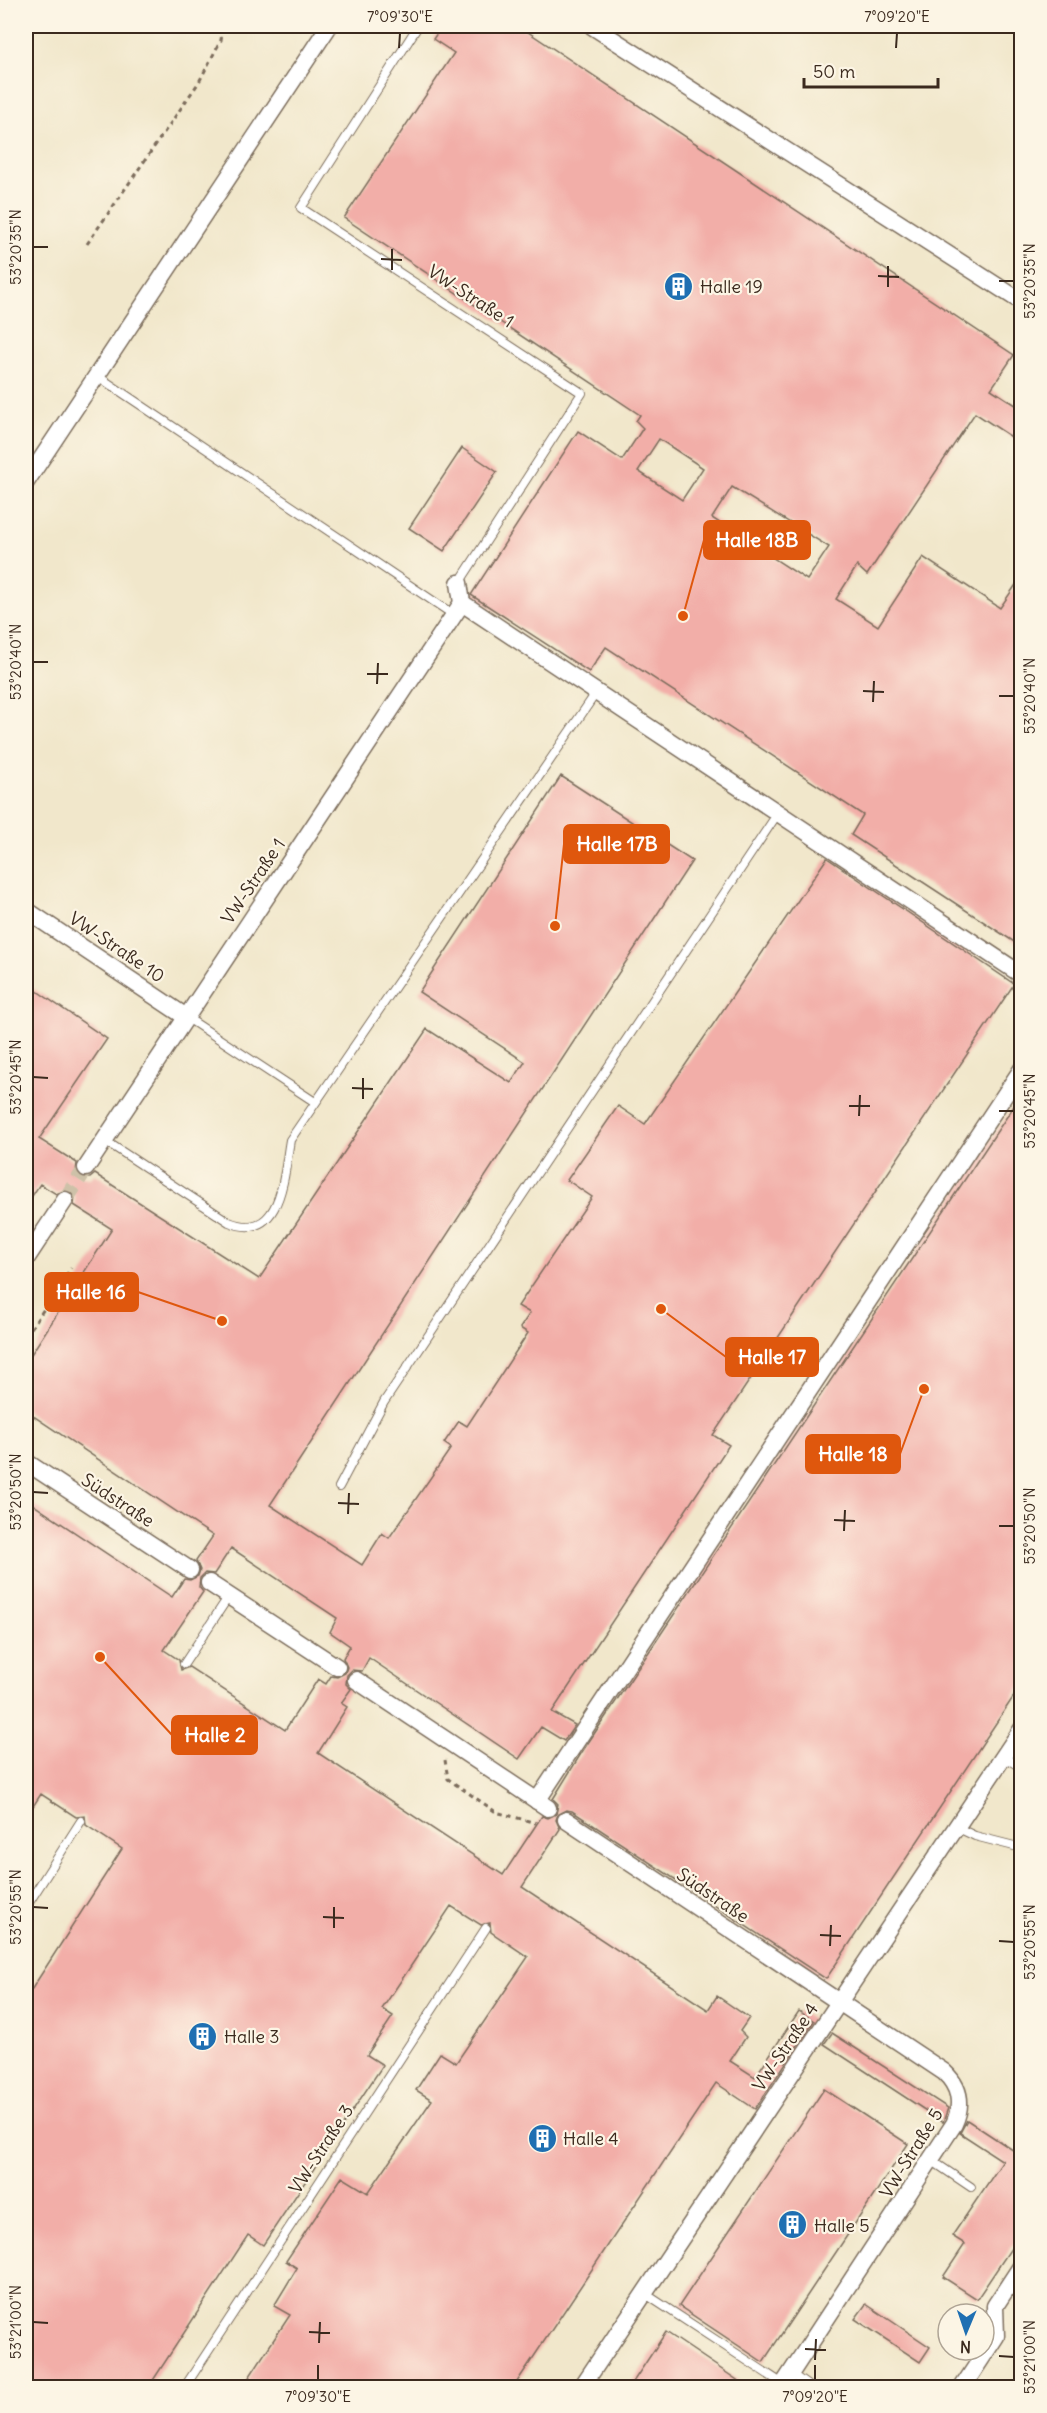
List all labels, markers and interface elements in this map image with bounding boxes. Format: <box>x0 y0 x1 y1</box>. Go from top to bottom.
text: 7°09'30"E <box>367 7 433 26</box>
text: 7°09'20"E <box>864 7 930 26</box>
scale bar <box>804 51 938 89</box>
text: 50 m <box>813 60 855 83</box>
text: 53°20'35"N <box>6 209 25 285</box>
text: 53°20'35"N <box>1020 243 1039 319</box>
street label: VW-Straße 1 <box>423 260 519 332</box>
building icon: Halle 19 <box>663 270 695 302</box>
place label: Halle 19 <box>700 275 763 298</box>
callout: Halle 18B <box>704 521 810 559</box>
text: Halle 18B <box>716 527 798 552</box>
text: 53°20'40"N <box>6 624 25 700</box>
text: 53°20'40"N <box>1020 658 1039 734</box>
callout: Halle 17B <box>564 825 669 863</box>
text: Halle 17B <box>576 831 658 856</box>
street label: VW-Straße 1 <box>216 834 290 928</box>
street label: VW-Straße 10 <box>65 907 169 987</box>
text: 53°20'45"N <box>6 1039 25 1115</box>
text: 53°20'45"N <box>1020 1073 1039 1149</box>
callout: Halle 16 <box>45 1273 138 1311</box>
text: Halle 16 <box>56 1279 126 1304</box>
callout: Halle 17 <box>726 1338 818 1376</box>
text: Halle 17 <box>738 1344 806 1369</box>
callout: Halle 18 <box>806 1435 900 1473</box>
text: Halle 18 <box>818 1441 888 1466</box>
text: 53°20'50"N <box>6 1453 25 1531</box>
street label: Südstraße <box>77 1468 159 1532</box>
text: 53°20'50"N <box>1020 1487 1039 1565</box>
callout: Halle 2 <box>172 1716 257 1754</box>
text: Halle 2 <box>184 1722 246 1747</box>
street label: Südstraße <box>672 1862 754 1928</box>
text: 53°20'55"N <box>6 1869 25 1945</box>
text: 53°20'55"N <box>1020 1904 1039 1980</box>
street label: VW-Straße 4 <box>747 1998 823 2096</box>
building icon: Halle 3 <box>187 2020 219 2052</box>
place label: Halle 3 <box>224 2025 279 2048</box>
street label: VW-Straße 3 <box>284 2100 358 2198</box>
street label: VW-Straße 5 <box>874 2104 948 2202</box>
building icon: Halle 4 <box>526 2122 558 2154</box>
place label: Halle 4 <box>563 2127 619 2150</box>
building icon: Halle 5 <box>777 2209 809 2241</box>
place label: Halle 5 <box>814 2214 870 2237</box>
text: 53°21'00"N <box>6 2285 25 2359</box>
north arrow <box>936 2302 996 2362</box>
text: 53°21'00"N <box>1020 2320 1039 2394</box>
text: N <box>960 2337 971 2357</box>
text: 7°09'30"E <box>285 2387 351 2406</box>
text: 7°09'20"E <box>782 2387 848 2406</box>

